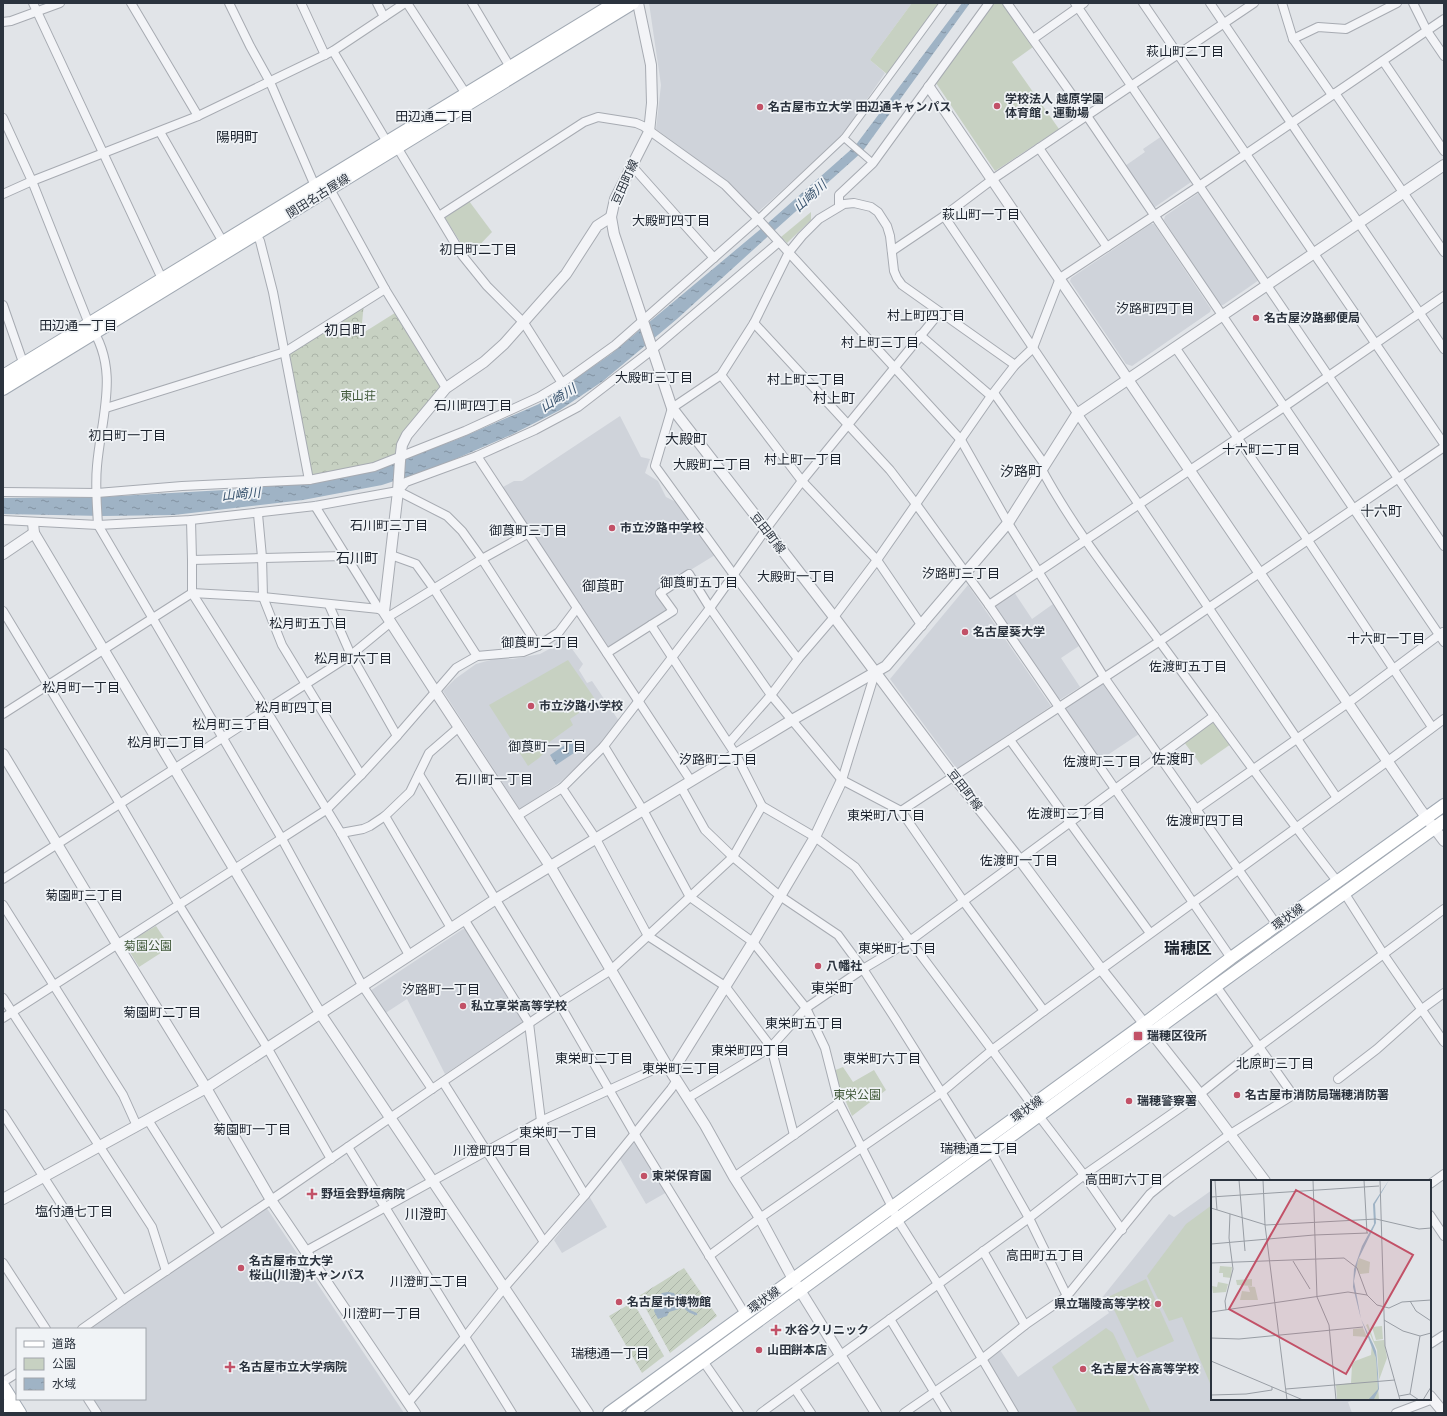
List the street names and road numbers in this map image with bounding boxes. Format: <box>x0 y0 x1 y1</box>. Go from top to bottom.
street label: 豆田町線 <box>609 157 641 207</box>
street label: 関田名古屋線 <box>284 171 352 221</box>
street label: 豆田町線 <box>748 510 788 556</box>
street label: 豆田町線 <box>945 767 985 813</box>
street label: 環状線 <box>1269 901 1307 933</box>
street label: 環状線 <box>1008 1093 1046 1125</box>
street label: 環状線 <box>745 1284 783 1316</box>

